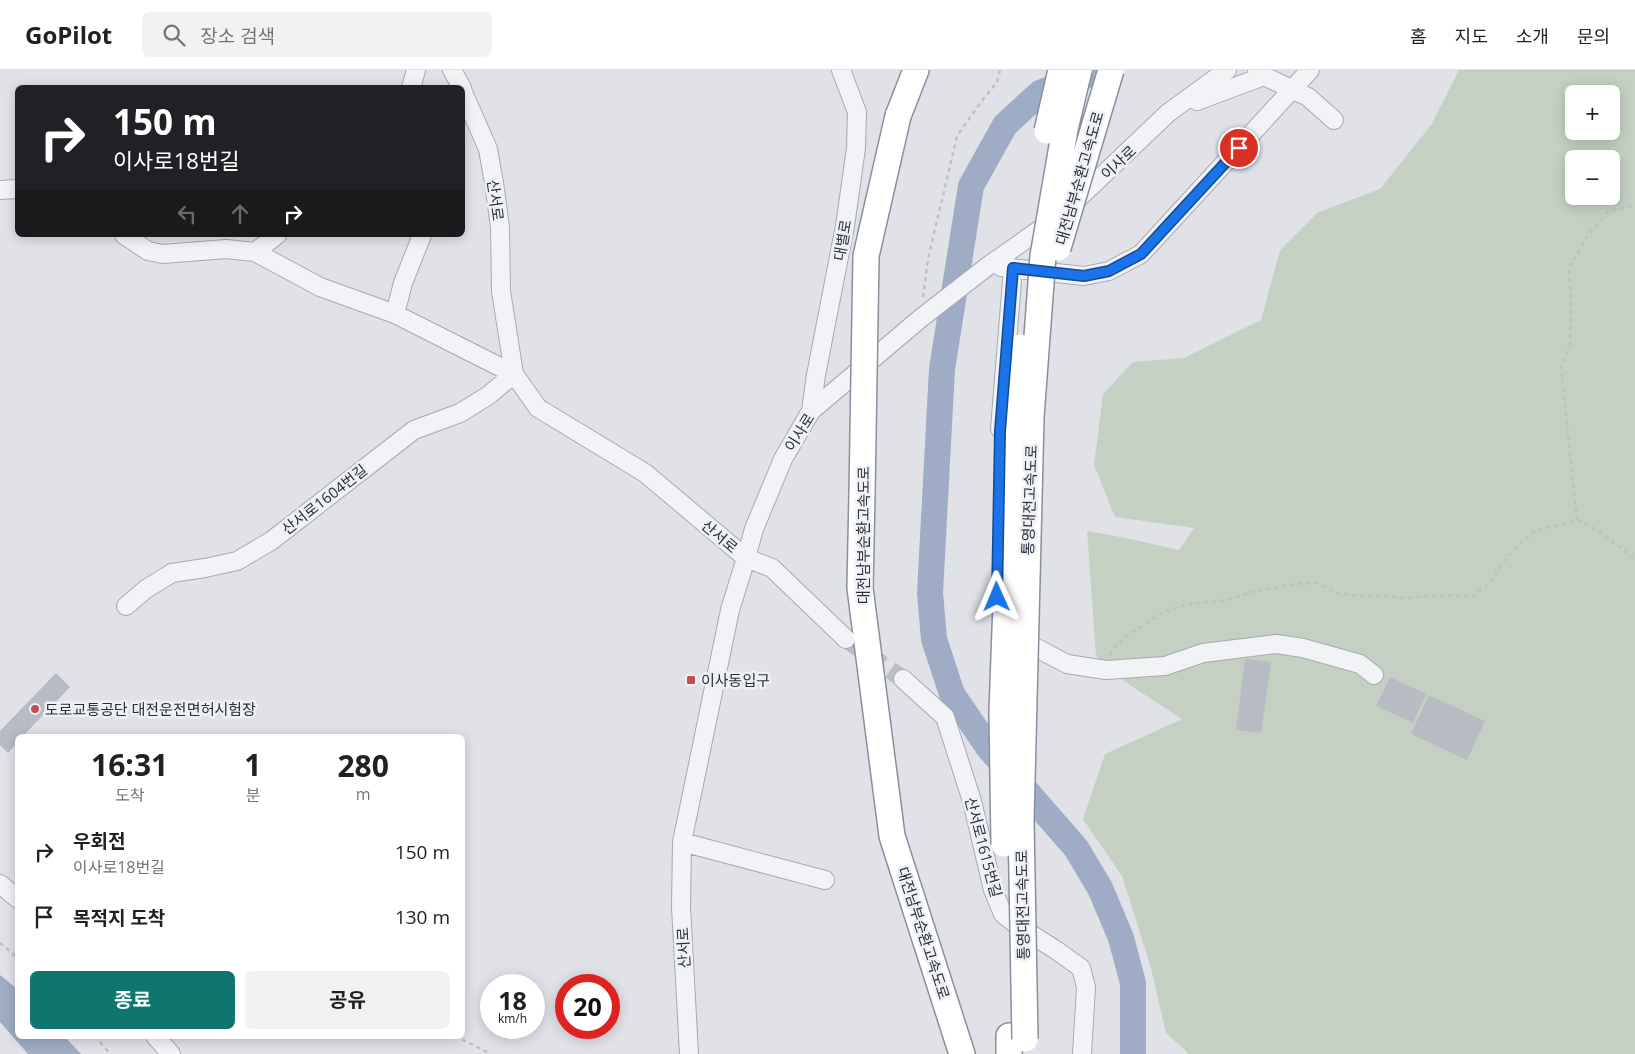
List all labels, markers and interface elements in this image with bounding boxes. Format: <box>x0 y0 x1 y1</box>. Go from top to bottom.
search box <box>142 12 492 57</box>
text: GoPilot <box>25 18 112 51</box>
icon: search <box>160 21 188 49</box>
text: 장소 검색 <box>200 23 275 49</box>
text: 홈 <box>1410 24 1427 48</box>
text: 지도 <box>1455 24 1488 48</box>
text: 소개 <box>1516 24 1549 48</box>
text: 문의 <box>1577 24 1610 48</box>
map controls <box>1565 85 1620 205</box>
button: + <box>1565 85 1620 140</box>
text: 150 m <box>113 98 217 145</box>
icon: right <box>30 105 95 170</box>
street label: 대전남부순환고속도로 <box>1050 109 1108 247</box>
pin <box>1218 127 1260 169</box>
icon: arrive <box>1225 134 1253 162</box>
street label: 이사로 <box>1096 141 1140 183</box>
text: 이사로18번길 <box>113 145 239 175</box>
button: − <box>1565 150 1620 205</box>
street label: 산서로 <box>483 178 509 222</box>
icon: left <box>173 200 201 228</box>
icon: ahead <box>226 200 254 228</box>
icon: right <box>279 200 307 228</box>
street label: 대별로 <box>829 218 855 262</box>
street label: 이사로 <box>780 409 818 455</box>
street label: 통영대전고속도로 <box>1017 444 1041 556</box>
street label: 산서로1604번길 <box>277 459 371 539</box>
street label: 대전남부순환고속도로 <box>853 466 873 604</box>
street label: 산서로 <box>698 515 742 557</box>
position arrow <box>970 570 1022 622</box>
place label: 이사동입구 <box>701 670 770 690</box>
marker: 이사동입구 <box>685 674 697 686</box>
place label: 도로교통공단 대전운전면허시험장 <box>45 699 256 719</box>
marker: 도로교통공단 대전운전면허시험장 <box>29 703 41 715</box>
text: 16:31 <box>91 744 168 785</box>
text: 1 <box>244 744 261 785</box>
text: 280 <box>337 745 389 786</box>
text: m <box>356 783 371 805</box>
text: 도착 <box>115 784 144 806</box>
text: 분 <box>245 784 260 806</box>
street label: 산서로1615번길 <box>961 795 1007 899</box>
text: 우회전 <box>73 828 125 854</box>
icon: right <box>30 838 58 866</box>
text: 150 m <box>395 839 450 865</box>
street label: 통영대전고속도로 <box>1011 850 1033 960</box>
text: 이사로18번길 <box>73 856 165 878</box>
street label: 대전남부순환고속도로 <box>893 864 955 1002</box>
icon: arrive <box>30 903 58 931</box>
text: 130 m <box>395 904 450 930</box>
text: 목적지 도착 <box>73 905 165 931</box>
street label: 산서로 <box>672 927 694 969</box>
button: 종료 <box>30 971 235 1029</box>
button: 공유 <box>245 971 450 1029</box>
speed limit sign: 20 <box>555 974 620 1039</box>
text: 18 <box>498 983 527 1017</box>
text: km/h <box>498 1010 527 1027</box>

